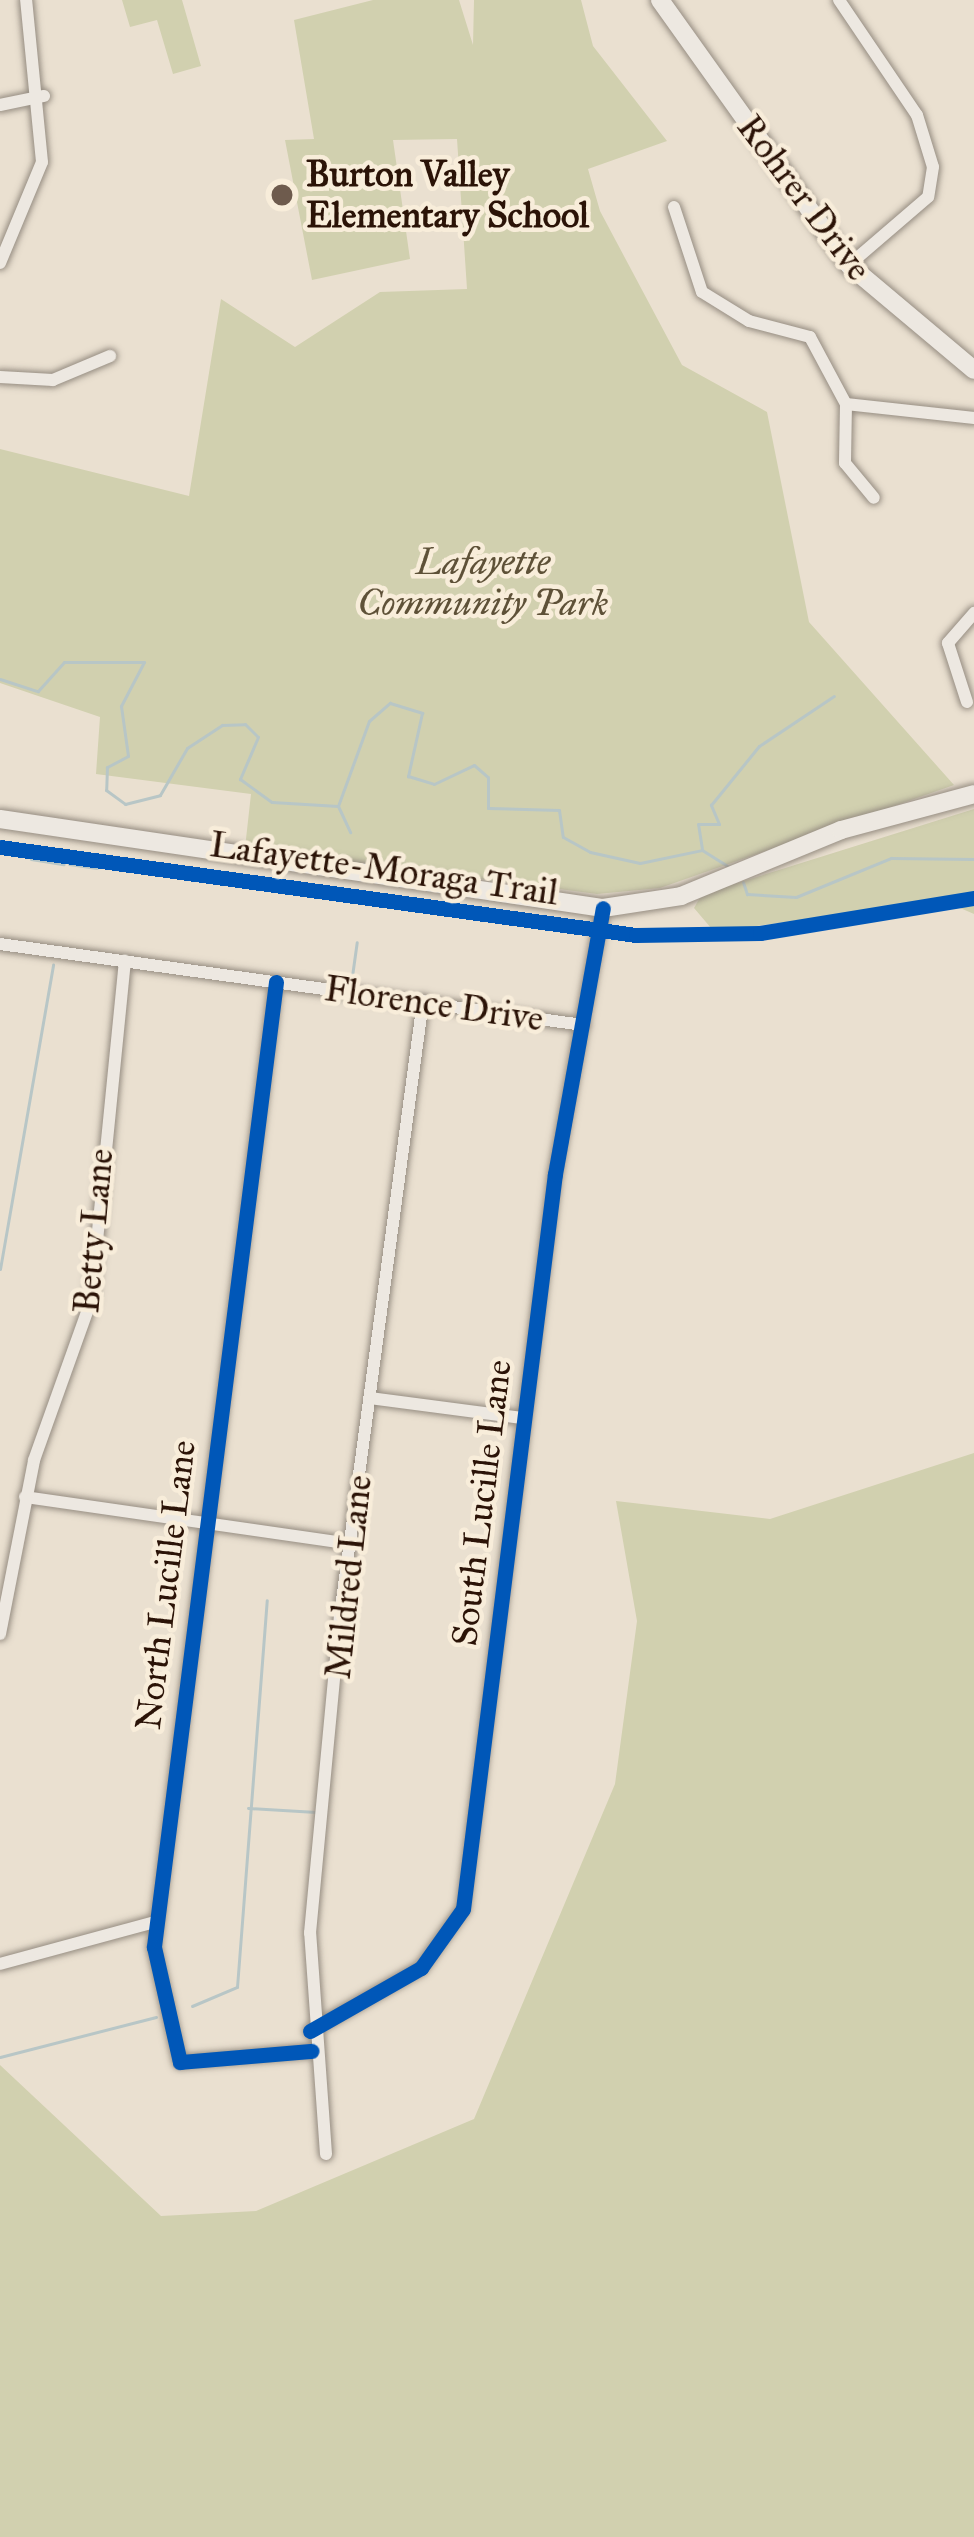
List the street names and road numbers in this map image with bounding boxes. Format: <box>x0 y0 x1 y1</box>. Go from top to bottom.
street label: Rohrer Drive <box>728 107 880 289</box>
street label: Lafayette-Moraga Trail <box>207 823 561 915</box>
street label: Florence Drive <box>322 967 546 1041</box>
street label: Betty Lane <box>65 1147 123 1315</box>
street label: South Lucille Lane <box>443 1357 521 1649</box>
street label: North Lucille Lane <box>127 1438 205 1732</box>
street label: Mildred Lane <box>317 1473 381 1681</box>

